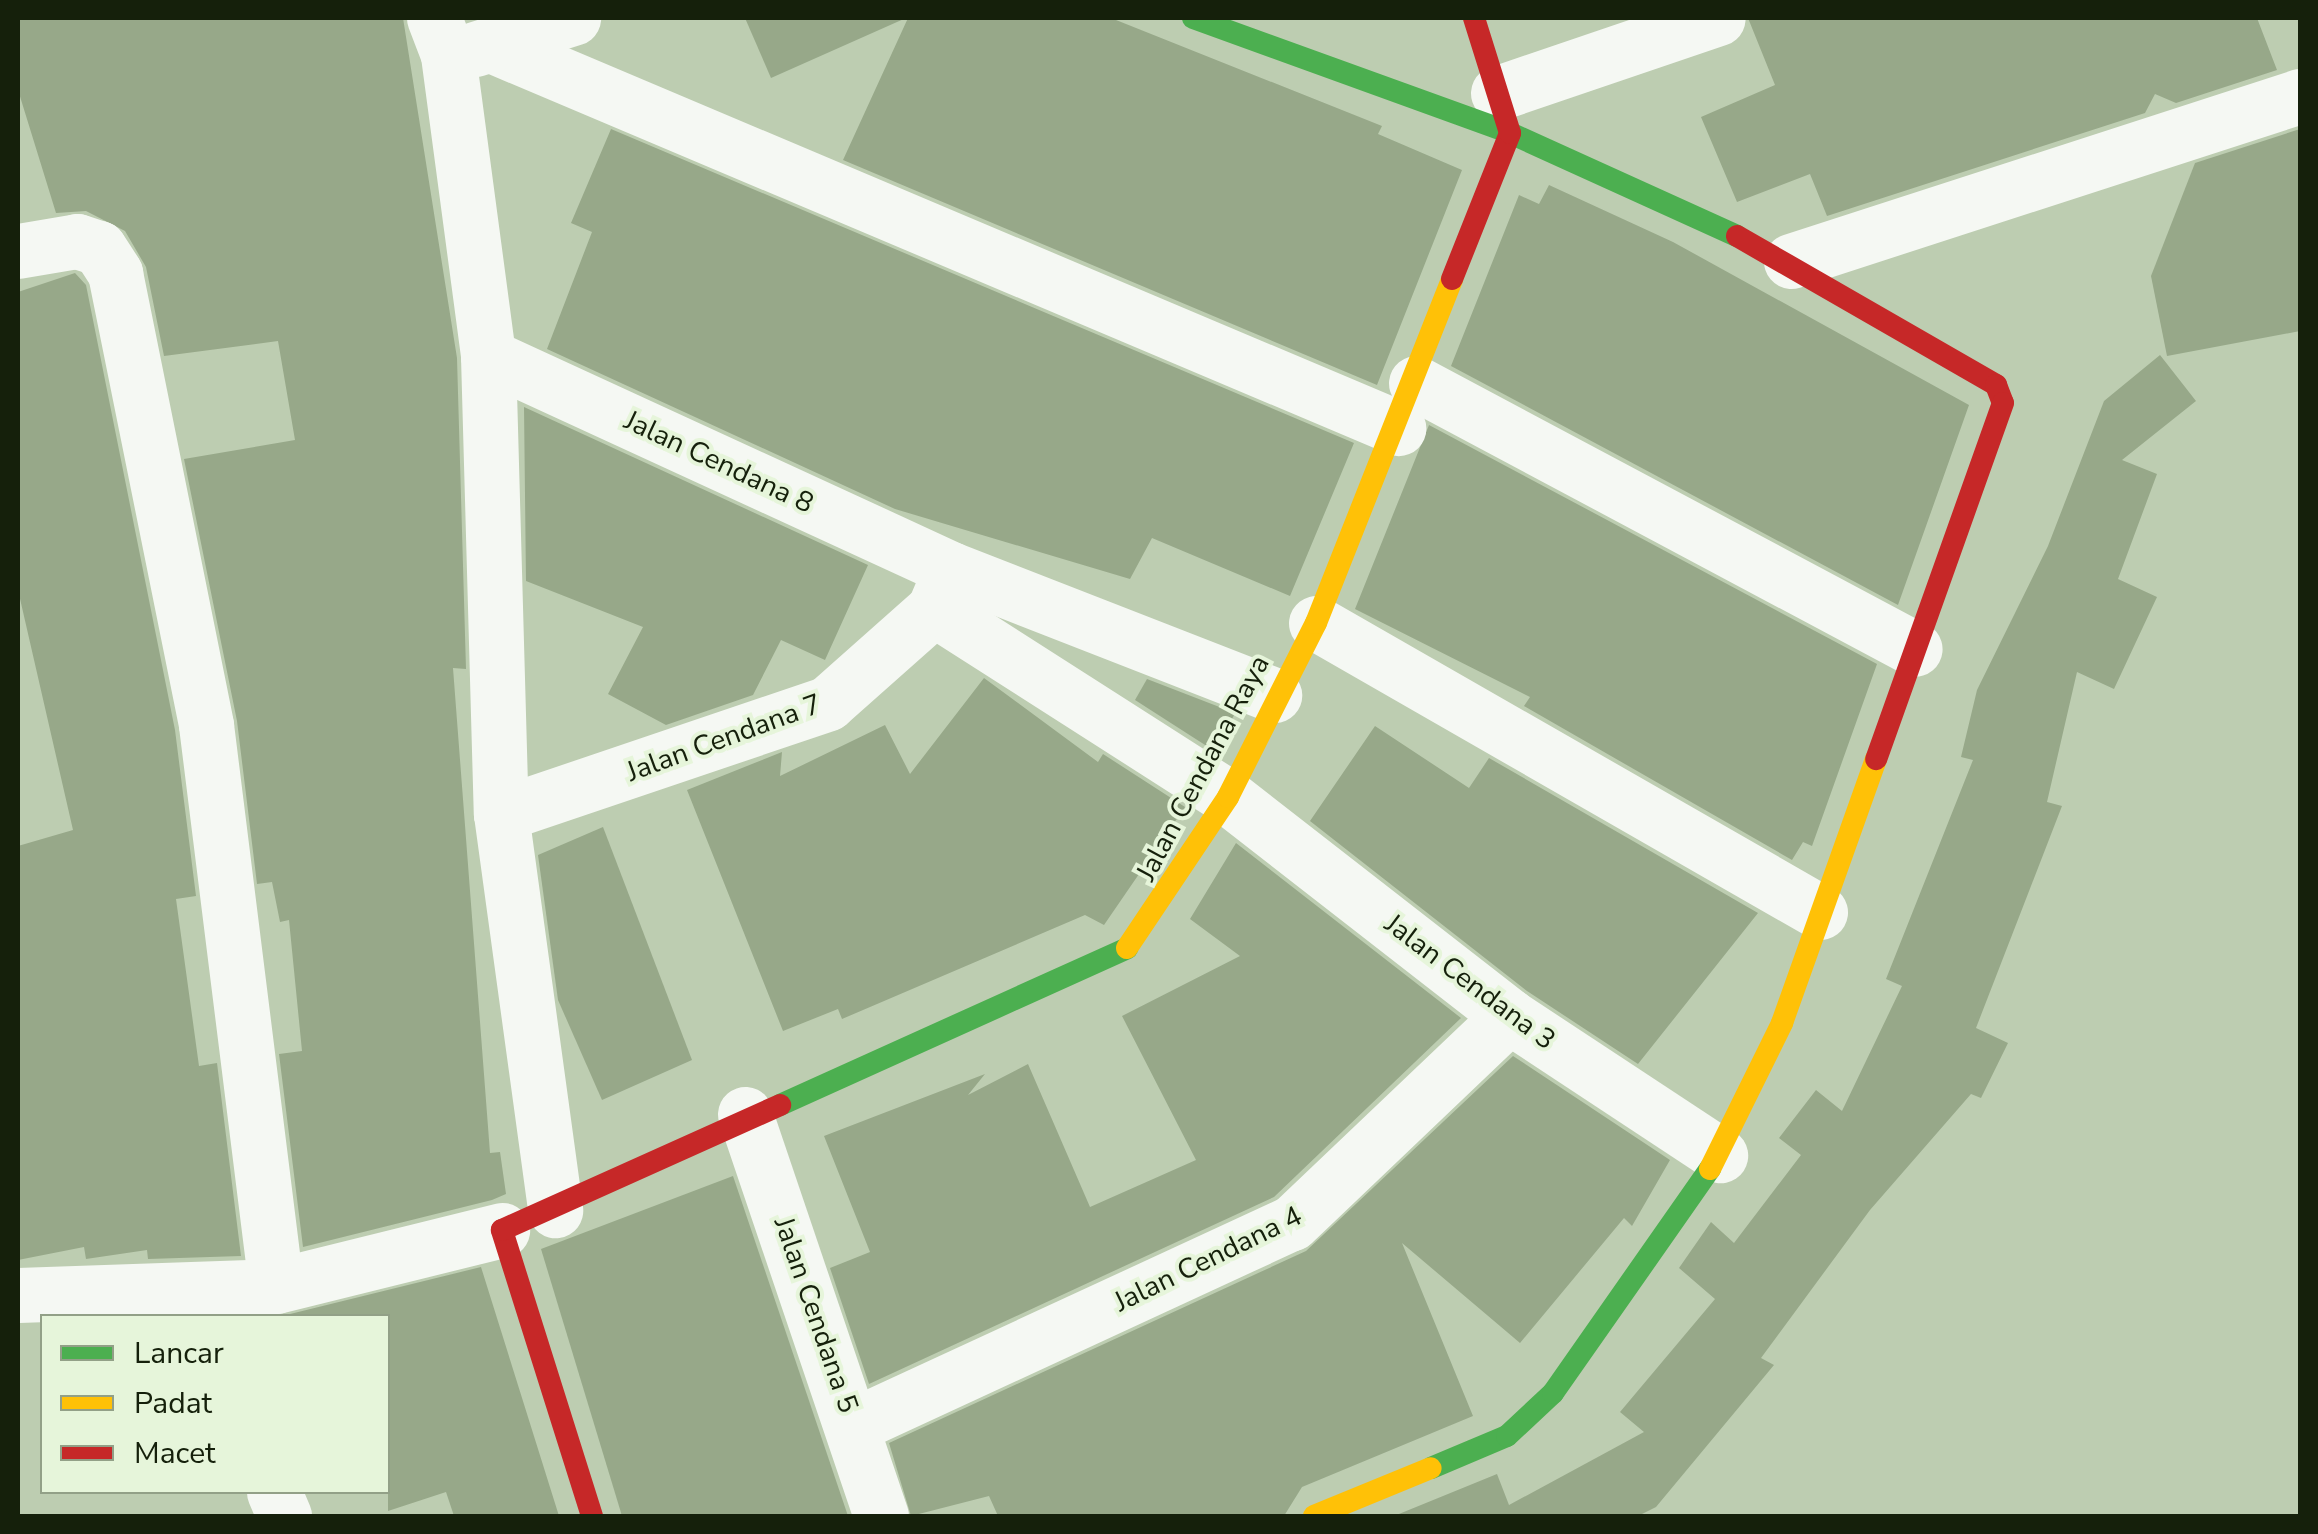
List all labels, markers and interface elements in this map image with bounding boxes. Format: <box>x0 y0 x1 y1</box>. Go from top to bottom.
street label: Jalan Cendana 8 <box>619 404 819 520</box>
street label: Jalan Cendana Raya <box>1129 650 1277 886</box>
street label: Jalan Cendana 7 <box>622 687 826 789</box>
street label: Jalan Cendana 3 <box>1378 907 1562 1057</box>
street label: Jalan Cendana 4 <box>1109 1199 1307 1319</box>
street label: Jalan Cendana 5 <box>767 1213 865 1417</box>
legend <box>40 1314 390 1494</box>
text: Lancar <box>134 1333 224 1374</box>
text: Padat <box>134 1383 212 1424</box>
text: Macet <box>134 1433 216 1474</box>

